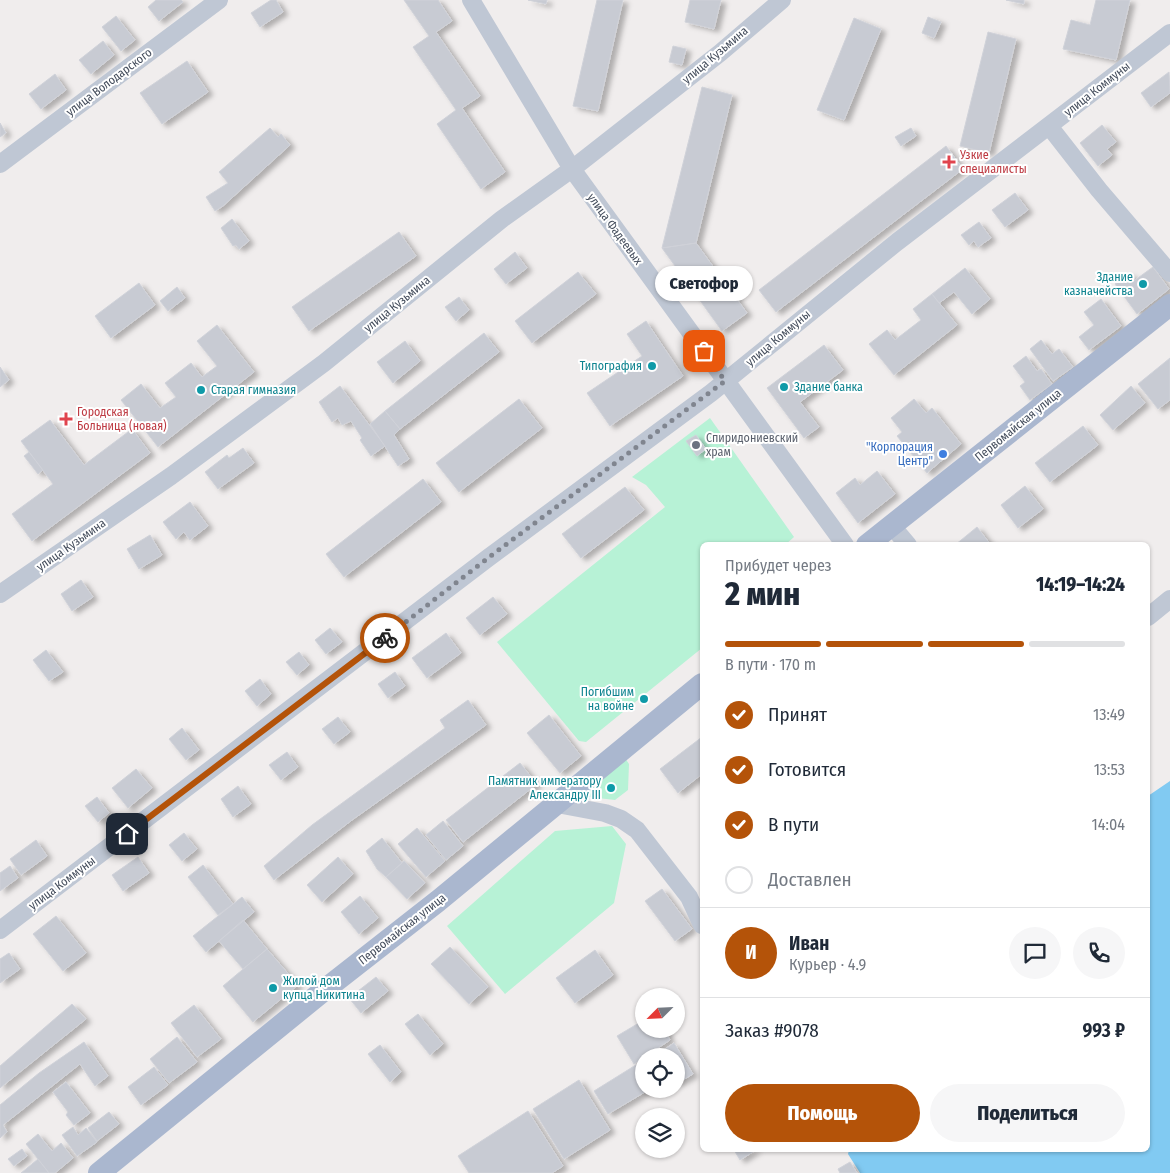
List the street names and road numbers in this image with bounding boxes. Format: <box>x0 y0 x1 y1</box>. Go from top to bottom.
street label: улица Кузьмина <box>679 23 751 87</box>
street label: улица Володарского <box>63 45 155 119</box>
street label: улица Коммуны <box>1061 59 1133 119</box>
street label: улица Фадеевых <box>584 191 646 268</box>
street label: улица Кузьмина <box>361 273 433 335</box>
street label: улица Коммуны <box>743 307 813 369</box>
street label: Первомайская улица <box>972 386 1064 464</box>
street label: улица Кузьмина <box>34 516 108 574</box>
street label: улица Коммуны <box>26 853 98 913</box>
street label: Первомайская улица <box>356 891 448 967</box>

